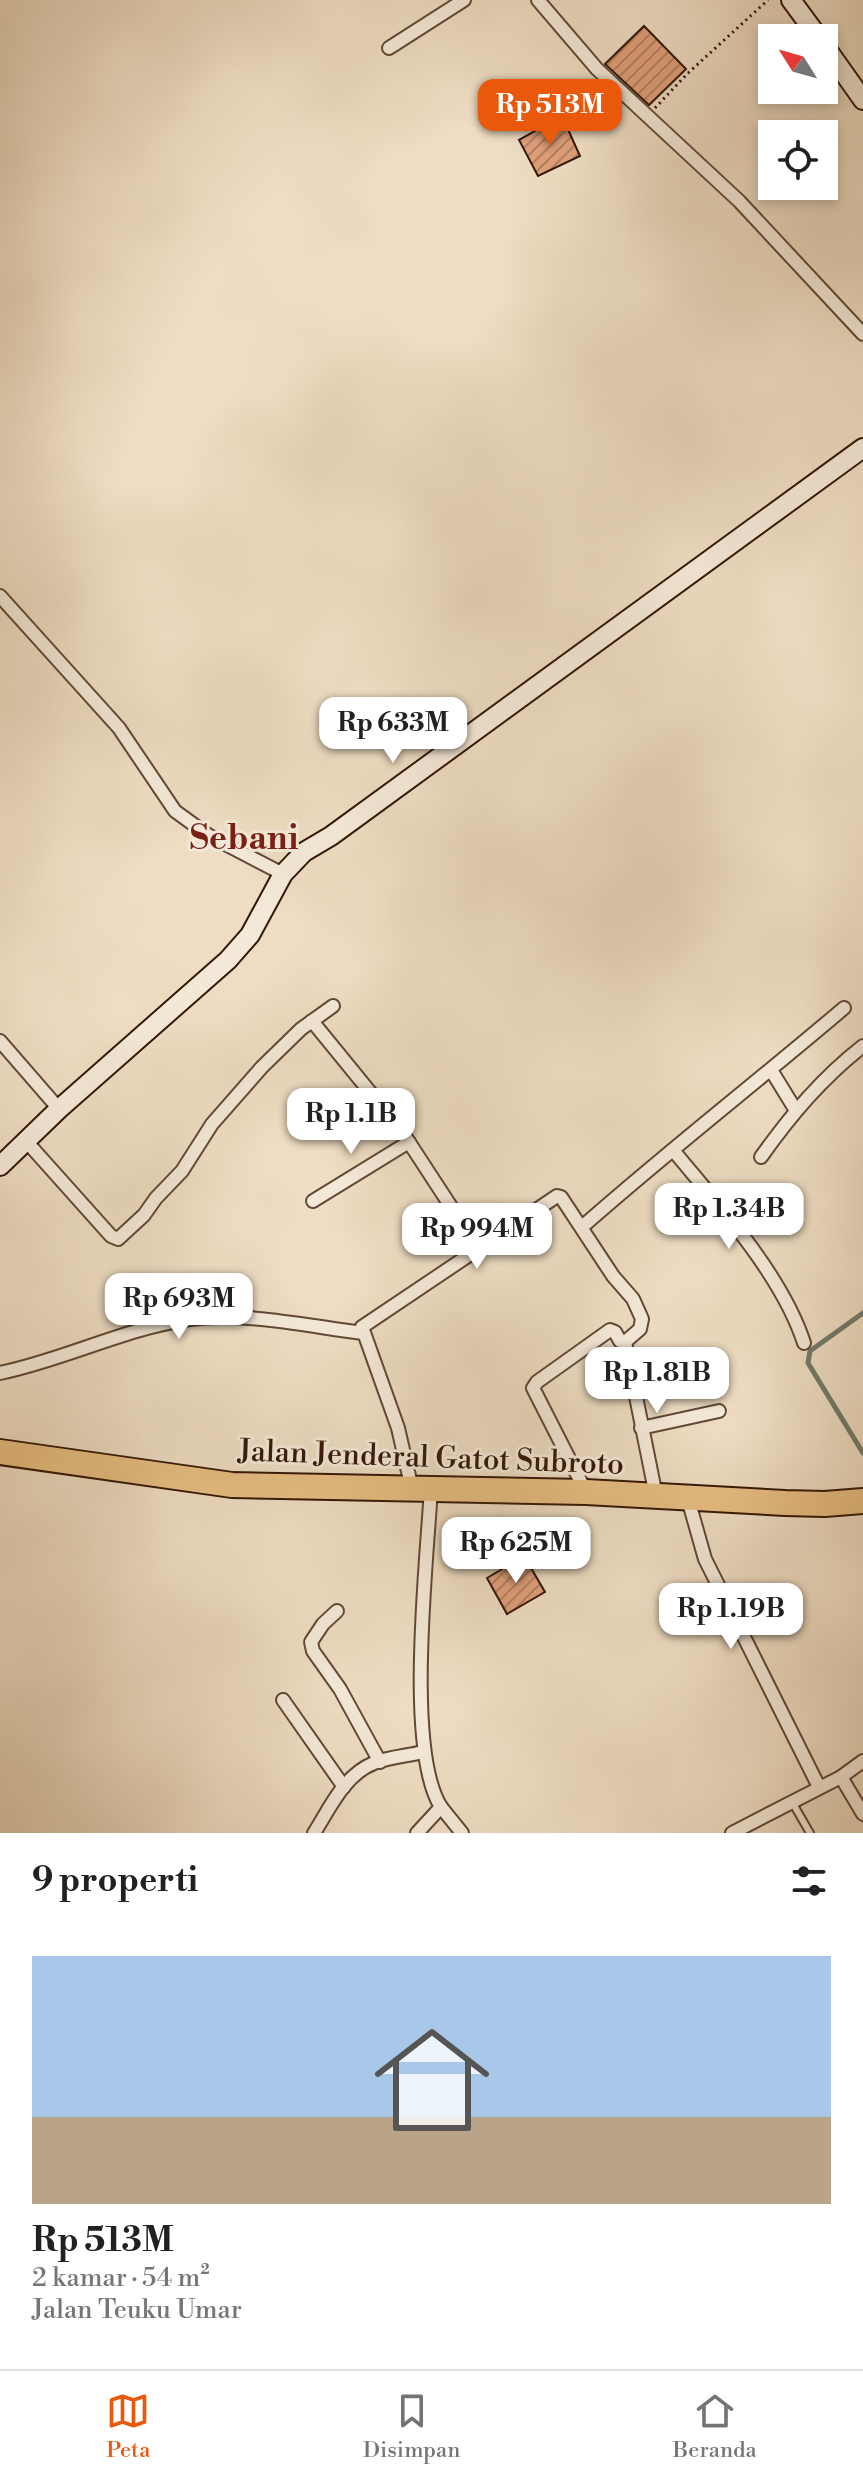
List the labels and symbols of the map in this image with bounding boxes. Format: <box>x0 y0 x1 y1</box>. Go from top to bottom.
north arrow <box>758 24 838 104</box>
pin: Rp 513M <box>476 79 624 147</box>
pin: Rp 633M <box>319 697 467 765</box>
district label: Sebani <box>189 818 299 860</box>
pin: Rp 1.1B <box>277 1088 425 1156</box>
pin: Rp 1.34B <box>646 1183 812 1251</box>
pin: Rp 994M <box>403 1203 551 1271</box>
pin: Rp 693M <box>105 1273 253 1341</box>
pin: Rp 1.81B <box>574 1347 740 1415</box>
street label: Jalan Jenderal Gatot Subroto <box>237 1432 624 1484</box>
pin: Rp 625M <box>442 1517 590 1585</box>
pin: Rp 1.19B <box>648 1583 814 1651</box>

